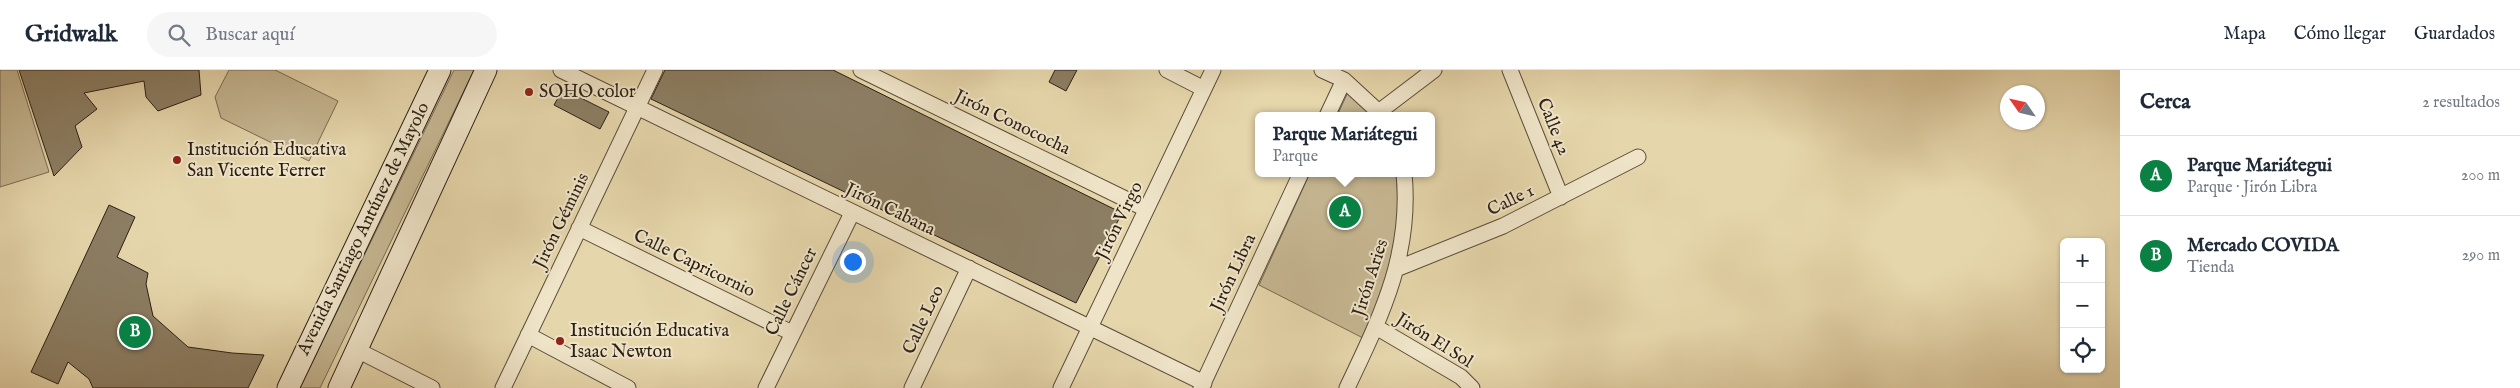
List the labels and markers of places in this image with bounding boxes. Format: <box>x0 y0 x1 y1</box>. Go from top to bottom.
place label: SOHO color <box>539 81 636 104</box>
marker: SOHO color <box>523 86 535 98</box>
place label: Institución Educativa San Vicente Ferrer <box>187 139 346 183</box>
marker: Institución Educativa San Vicente Ferrer <box>171 154 183 166</box>
pin: A <box>1329 193 1361 231</box>
pin: B <box>119 313 151 351</box>
place label: Institución Educativa Isaac Newton <box>570 320 729 364</box>
marker: Institución Educativa Isaac Newton <box>554 335 566 347</box>

